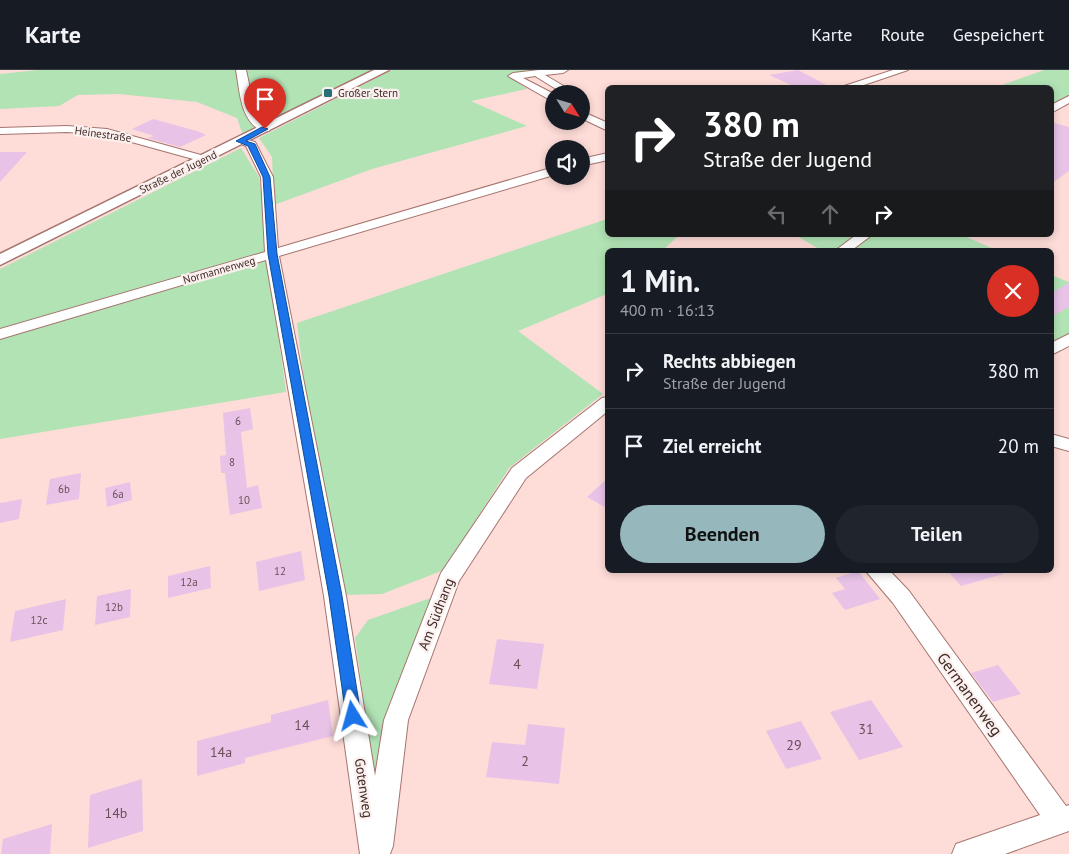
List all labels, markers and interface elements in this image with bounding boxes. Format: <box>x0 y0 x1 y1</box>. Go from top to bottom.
text: Karte <box>25 19 81 50</box>
text: Karte <box>811 23 852 46</box>
text: Route <box>880 23 925 46</box>
text: Gespeichert <box>953 23 1044 46</box>
pin <box>244 78 286 129</box>
icon: arrive <box>251 85 279 113</box>
north arrow <box>545 85 590 130</box>
map controls <box>545 85 590 185</box>
place label: Großer Stern <box>338 86 398 100</box>
marker: Großer Stern <box>322 87 334 99</box>
text: 380 m <box>703 101 800 147</box>
icon: right <box>620 105 685 170</box>
street label: Heinestraße <box>74 123 133 145</box>
button: sound <box>545 140 590 185</box>
text: Straße der Jugend <box>703 145 872 173</box>
street label: Straße der Jugend <box>137 147 219 197</box>
icon: left <box>763 200 791 228</box>
icon: ahead <box>816 200 844 228</box>
icon: right <box>869 200 897 228</box>
street label: Normannenweg <box>181 253 257 287</box>
text: 1 Min. <box>620 261 700 300</box>
button: close <box>987 265 1039 317</box>
text: 400 m · 16:13 <box>620 300 715 320</box>
text: Rechts abbiegen <box>663 349 796 373</box>
icon: right <box>620 357 648 385</box>
text: 380 m <box>987 359 1039 383</box>
text: Straße der Jugend <box>663 373 786 393</box>
house number: 6 <box>235 414 241 428</box>
icon: arrive <box>620 432 648 460</box>
text: Ziel erreicht <box>663 434 761 458</box>
text: 20 m <box>998 434 1039 458</box>
house number: 8 <box>229 455 235 469</box>
house number: 6b <box>58 482 70 496</box>
house number: 6a <box>112 487 124 501</box>
house number: 10 <box>238 493 250 507</box>
button: Beenden <box>620 505 825 563</box>
button: Teilen <box>835 505 1039 563</box>
house number: 12 <box>274 564 286 578</box>
house number: 12a <box>180 575 198 589</box>
street label: Am Südhang <box>414 575 458 653</box>
house number: 12b <box>105 600 123 614</box>
house number: 12c <box>31 613 48 627</box>
street label: Germanenweg <box>933 648 1007 740</box>
house number: 4 <box>513 655 521 673</box>
position arrow <box>326 689 378 741</box>
house number: 14 <box>294 716 310 734</box>
house number: 31 <box>858 720 874 738</box>
house number: 29 <box>786 736 802 754</box>
house number: 14a <box>210 743 232 761</box>
house number: 2 <box>521 752 529 770</box>
street label: Gotenweg <box>351 757 377 819</box>
house number: 14b <box>105 804 127 822</box>

